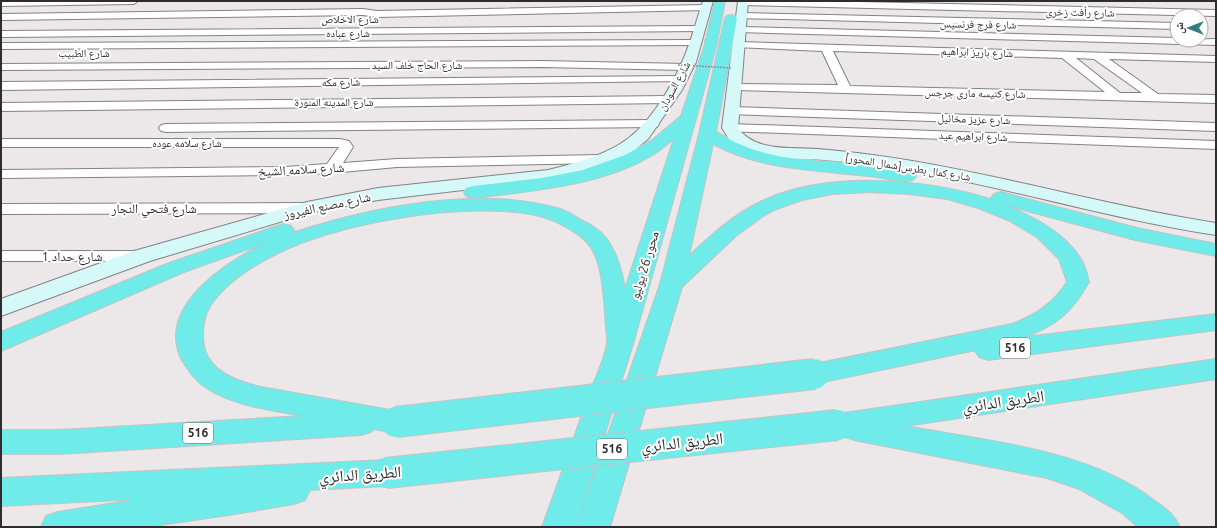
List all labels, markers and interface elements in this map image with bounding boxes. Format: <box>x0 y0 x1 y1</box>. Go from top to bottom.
street label: شارع رأفت زخرى <box>1045 5 1115 20</box>
north arrow <box>1169 8 1209 48</box>
street label: شارع الاخلاص <box>321 13 379 26</box>
street label: شارع فرج فرنسيس <box>940 17 1016 32</box>
text: ش <box>1173 22 1187 34</box>
street label: شارع عباده <box>326 27 370 40</box>
street label: شارع باريز ابراهيم <box>941 45 1013 61</box>
street label: شارع الطبيب <box>58 47 110 60</box>
street label: شارع الحاج خلف السيد <box>372 59 462 72</box>
street label: شارع السودان <box>656 59 693 113</box>
street label: شارع مكه <box>322 76 360 89</box>
street label: شارع كنيسه مارى جرجس <box>924 86 1026 101</box>
street label: شارع المدينه المنورة <box>294 96 374 109</box>
street label: شارع عزيز مخائيل <box>937 112 1011 127</box>
street label: شارع ابراهيم عيد <box>938 129 1008 145</box>
street label: شارع سلامه عوده <box>152 137 222 150</box>
street label: شارع كمال بطرس[شمال المحور] <box>844 151 972 184</box>
street label: شارع سلامه الشيخ <box>257 160 345 181</box>
street label: شارع مصنع الفيروز <box>281 189 372 224</box>
street label: شارع فتحي النجار <box>110 201 197 219</box>
street label: محور 26 يوليو <box>627 229 663 301</box>
street label: شارع حداد 1 <box>42 249 102 266</box>
road number: 516 <box>1000 338 1030 358</box>
street label: الطريق الدائري <box>961 386 1046 420</box>
road number: 516 <box>183 423 213 443</box>
street label: الطريق الدائري <box>640 429 724 459</box>
road number: 516 <box>597 439 627 459</box>
street label: الطريق الدائري <box>318 462 402 490</box>

